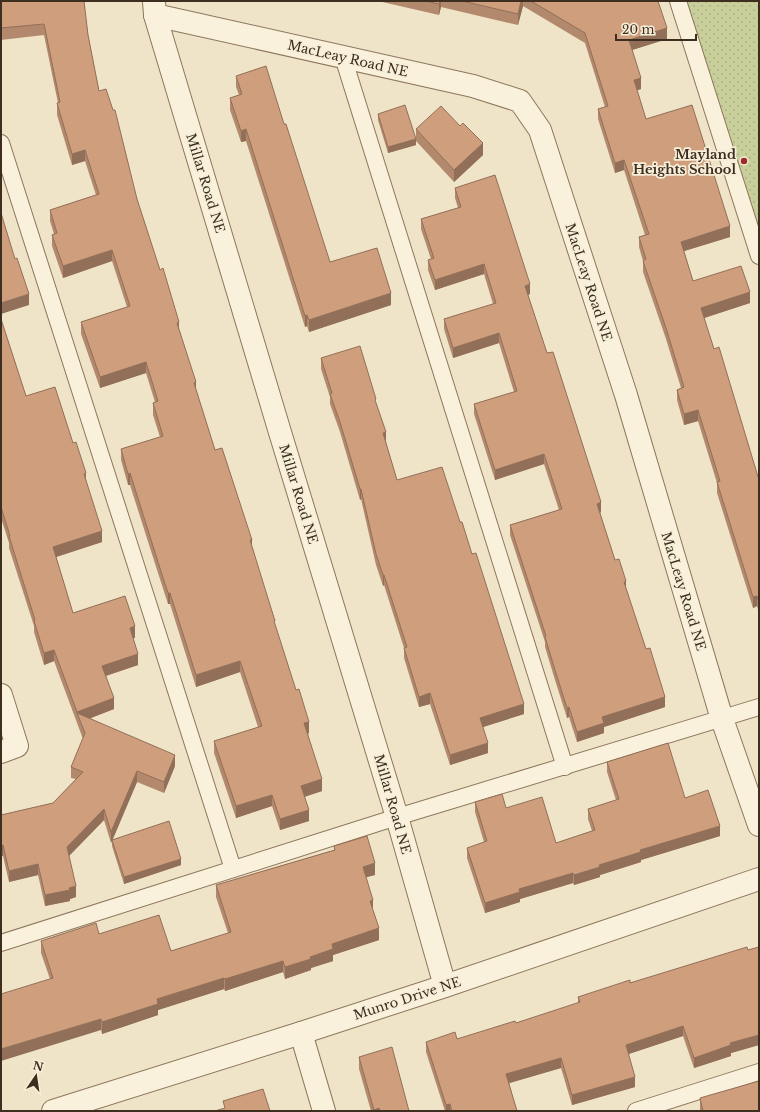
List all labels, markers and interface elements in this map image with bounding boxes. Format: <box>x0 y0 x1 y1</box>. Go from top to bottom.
scale bar <box>616 16 696 42</box>
text: 20 m <box>622 22 654 37</box>
street label: MacLeay Road NE <box>286 36 410 81</box>
street label: Millar Road NE <box>182 131 229 235</box>
place label: Mayland Heights School <box>633 146 736 178</box>
marker: Mayland Heights School <box>739 156 749 166</box>
street label: MacLeay Road NE <box>561 221 616 343</box>
street label: Millar Road NE <box>275 442 322 546</box>
street label: MacLeay Road NE <box>657 530 710 653</box>
street label: Millar Road NE <box>370 752 415 856</box>
street label: Munro Drive NE <box>351 973 463 1024</box>
north arrow <box>16 1056 56 1096</box>
text: N <box>32 1058 46 1074</box>

